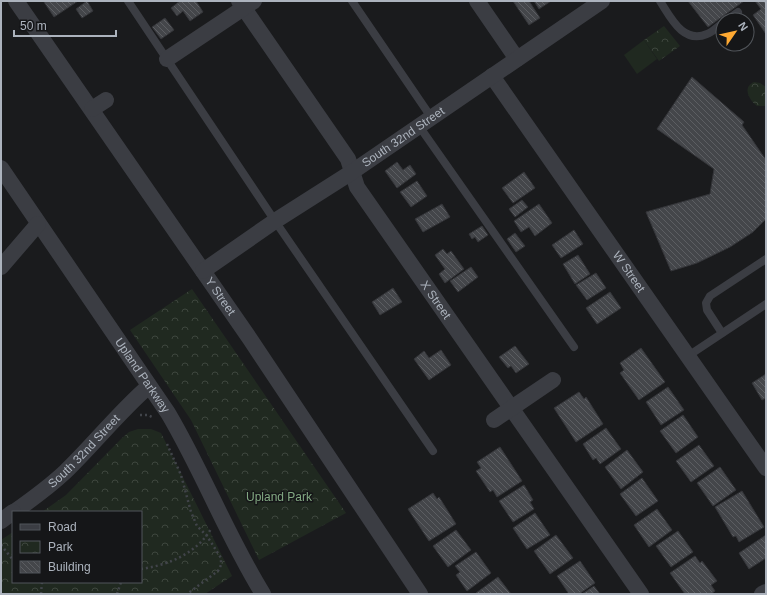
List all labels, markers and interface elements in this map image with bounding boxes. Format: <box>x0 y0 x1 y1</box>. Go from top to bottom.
scale bar <box>14 12 116 38</box>
north arrow <box>715 12 755 52</box>
text: 50 m <box>20 19 47 33</box>
text: N <box>736 20 751 33</box>
street label: South 32nd Street <box>359 103 448 170</box>
street label: W Street <box>610 249 648 296</box>
street label: Y Street <box>202 274 239 318</box>
street label: X Street <box>418 278 454 322</box>
street label: Upland Parkway <box>112 335 173 415</box>
street label: South 32nd Street <box>45 411 123 491</box>
park label: Upland Park <box>246 490 313 504</box>
legend <box>12 511 142 583</box>
text: Road <box>48 520 77 534</box>
text: Park <box>48 540 74 554</box>
text: Building <box>48 560 91 574</box>

